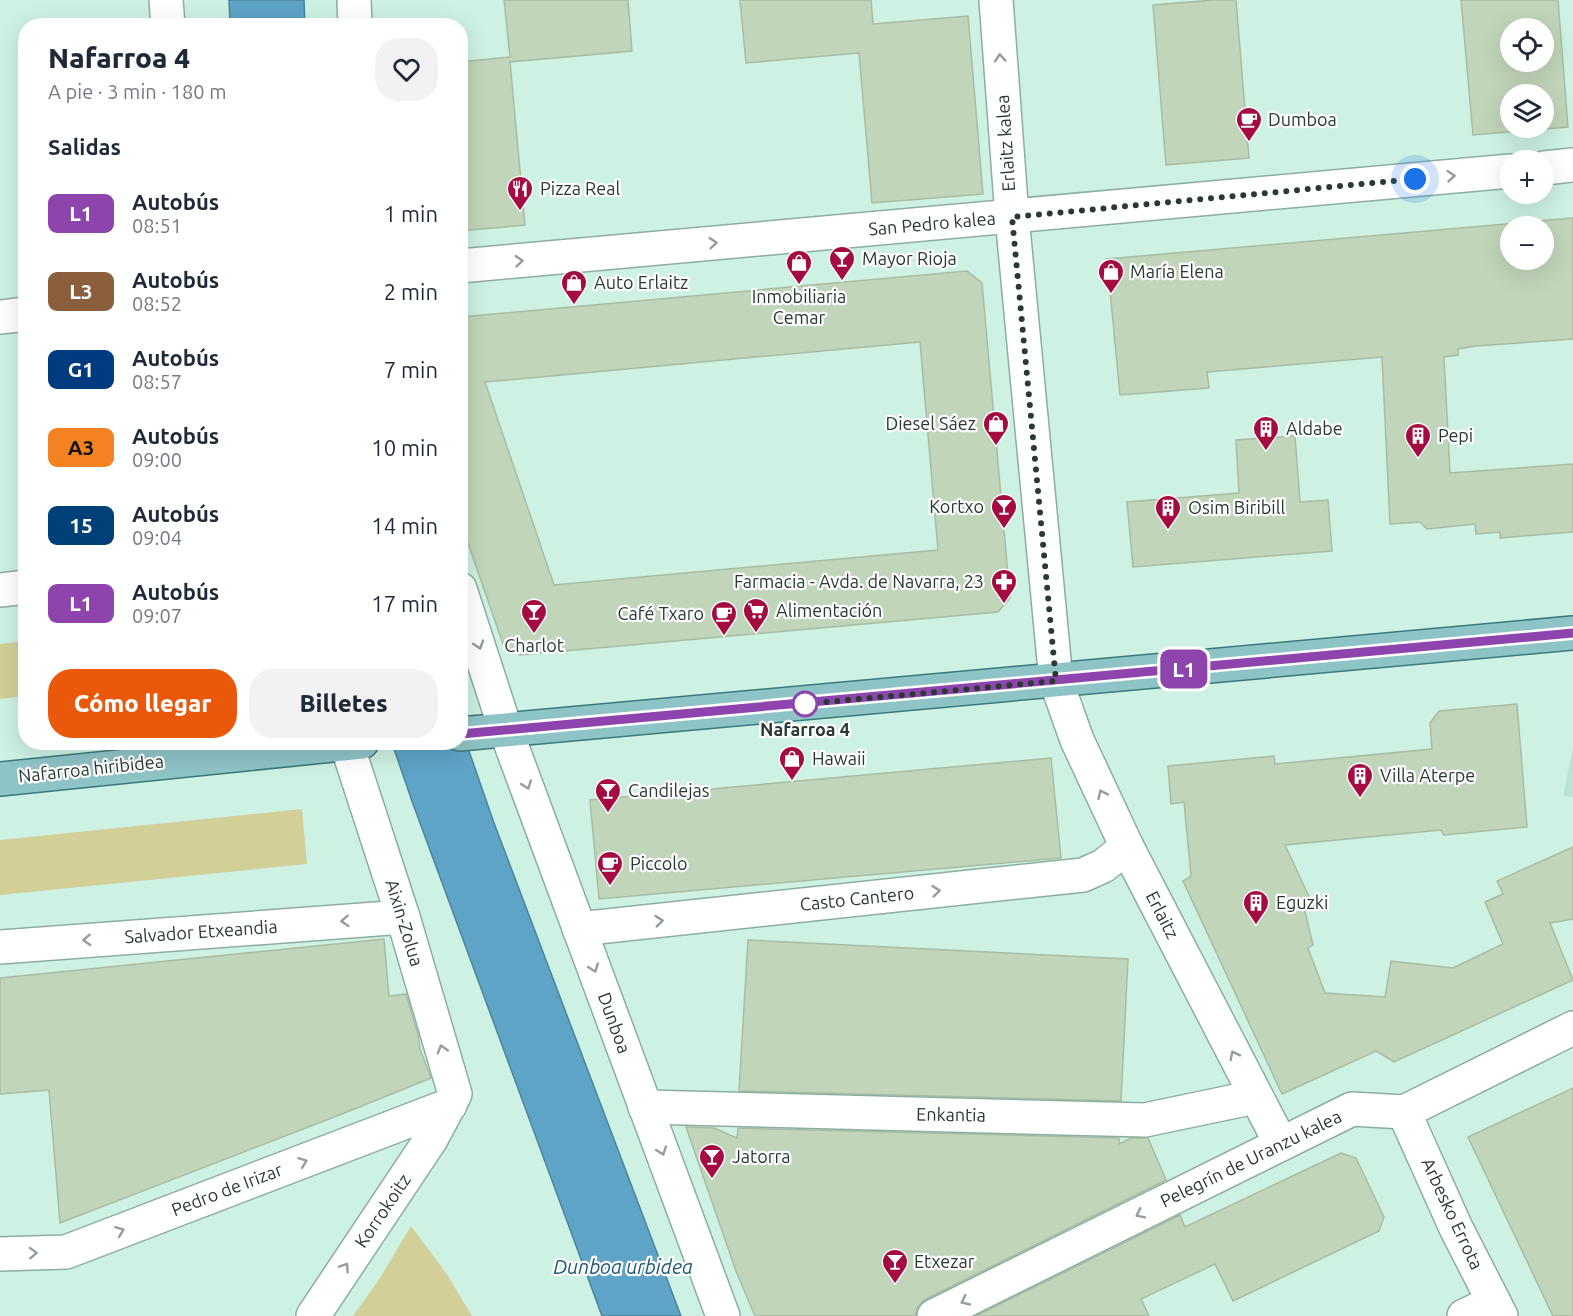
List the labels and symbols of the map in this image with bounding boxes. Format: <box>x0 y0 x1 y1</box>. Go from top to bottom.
one-way arrow <box>994 53 1007 62</box>
street label: Erlaitz kalea <box>992 94 1018 192</box>
cafe icon: Dumboa <box>1234 105 1264 143</box>
place label: Dumboa <box>1268 109 1337 129</box>
your location <box>1400 164 1430 194</box>
one-way arrow <box>1446 170 1455 183</box>
restaurant icon: Pizza Real <box>505 174 535 212</box>
place label: Pizza Real <box>540 178 620 198</box>
street label: San Pedro kalea <box>867 207 996 239</box>
one-way arrow <box>708 237 718 250</box>
bar icon: Mayor Rioja <box>827 244 857 282</box>
shop icon: Inmobiliaria Cemar <box>784 248 814 286</box>
place label: Mayor Rioja <box>862 248 957 268</box>
one-way arrow <box>514 255 523 268</box>
shop icon: María Elena <box>1096 257 1126 295</box>
place label: María Elena <box>1130 261 1224 281</box>
shop icon: Auto Erlaitz <box>559 268 589 306</box>
place label: Auto Erlaitz <box>594 272 688 292</box>
place label: Inmobiliaria Cemar <box>752 286 846 327</box>
shop icon: Diesel Sáez <box>981 409 1011 447</box>
place label: Diesel Sáez <box>885 413 976 433</box>
building icon: Aldabe <box>1251 414 1281 452</box>
place label: Aldabe <box>1286 418 1343 438</box>
building icon: Pepi <box>1403 421 1433 459</box>
place label: Pepi <box>1438 425 1473 445</box>
bar icon: Kortxo <box>989 492 1019 530</box>
building icon: Osim Biribill <box>1153 493 1183 531</box>
place label: Kortxo <box>929 496 984 516</box>
place label: Osim Biribill <box>1188 497 1285 517</box>
pharmacy icon: Farmacia - Avda. de Navarra, 23 <box>989 567 1019 605</box>
place label: Farmacia - Avda. de Navarra, 23 <box>734 571 984 591</box>
supermarket icon: Alimentación <box>741 596 771 634</box>
bar icon: Charlot <box>519 597 549 635</box>
cafe icon: Café Txaro <box>709 599 739 637</box>
place label: Alimentación <box>776 600 882 620</box>
place label: Café Txaro <box>617 603 704 623</box>
place label: Charlot <box>504 635 564 655</box>
one-way arrow <box>472 639 484 650</box>
line badge: L1 <box>1157 650 1211 688</box>
marker: Nafarroa 4 <box>792 691 818 717</box>
place label: Nafarroa 4 <box>760 719 850 739</box>
shop icon: Hawaii <box>777 744 807 782</box>
place label: Hawaii <box>812 748 866 768</box>
street label: Nafarroa hiribidea <box>17 750 165 786</box>
building icon: Villa Aterpe <box>1345 761 1375 799</box>
place label: Villa Aterpe <box>1380 765 1475 785</box>
bar icon: Candilejas <box>593 776 623 814</box>
one-way arrow <box>519 780 532 790</box>
place label: Candilejas <box>628 780 710 800</box>
one-way arrow <box>1097 789 1109 800</box>
cafe icon: Piccolo <box>595 849 625 887</box>
place label: Piccolo <box>630 853 688 873</box>
street label: Aixin-Zolua <box>382 877 428 969</box>
street label: Casto Cantero <box>799 882 915 914</box>
one-way arrow <box>931 885 940 898</box>
street label: Erlaitz <box>1142 887 1183 942</box>
building icon: Eguzki <box>1241 888 1271 926</box>
place label: Eguzki <box>1276 892 1328 912</box>
one-way arrow <box>340 915 349 928</box>
one-way arrow <box>654 915 663 928</box>
street label: Salvador Etxeandia <box>124 916 278 946</box>
one-way arrow <box>83 934 92 947</box>
one-way arrow <box>587 962 599 973</box>
street label: Dunboa <box>595 989 635 1056</box>
one-way arrow <box>437 1044 449 1055</box>
one-way arrow <box>1229 1051 1241 1062</box>
street label: Enkantia <box>916 1103 986 1125</box>
street label: Pelegrín de Uranzu kalea <box>1157 1105 1344 1211</box>
bar icon: Jatorra <box>697 1142 727 1180</box>
one-way arrow <box>654 1145 667 1156</box>
place label: Jatorra <box>732 1146 791 1166</box>
street label: Arbesko Errota <box>1418 1155 1487 1273</box>
one-way arrow <box>297 1156 307 1169</box>
street label: Pedro de Irizar <box>168 1159 285 1219</box>
street label: Korrokoitz <box>350 1170 414 1251</box>
one-way arrow <box>1135 1207 1146 1218</box>
one-way arrow <box>114 1226 125 1238</box>
one-way arrow <box>28 1246 37 1259</box>
bar icon: Etxezar <box>880 1247 910 1285</box>
place label: Etxezar <box>914 1251 975 1271</box>
water label: Dunboa urbidea <box>553 1255 693 1278</box>
one-way arrow <box>338 1263 349 1274</box>
one-way arrow <box>960 1293 971 1305</box>

